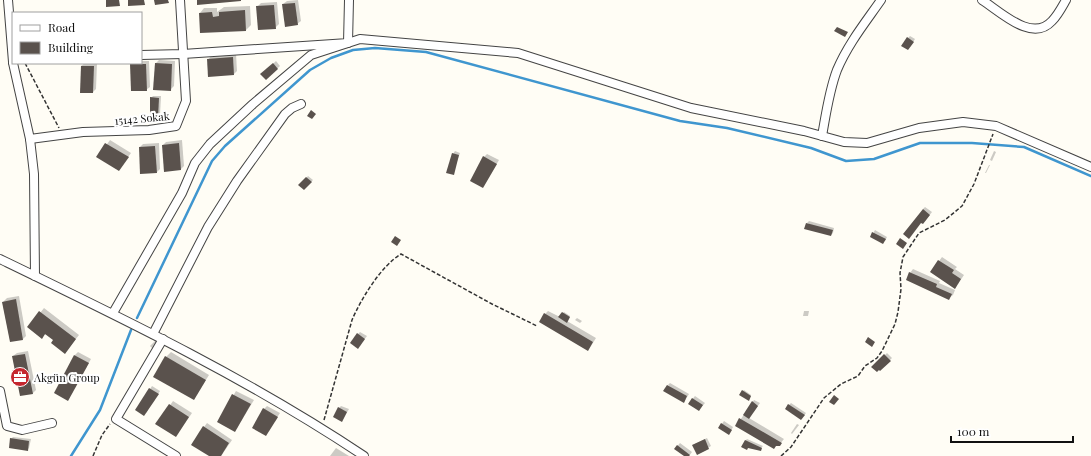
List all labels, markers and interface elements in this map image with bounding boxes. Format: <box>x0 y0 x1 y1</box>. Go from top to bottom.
legend <box>12 12 142 64</box>
text: Road <box>48 19 75 35</box>
text: Building <box>48 39 94 55</box>
street label: 15142 Sokak <box>114 108 170 128</box>
office icon: Akgün Group <box>9 366 31 388</box>
place label: Akgün Group <box>33 370 100 385</box>
scale bar <box>951 418 1073 444</box>
text: 100 m <box>957 423 990 439</box>

